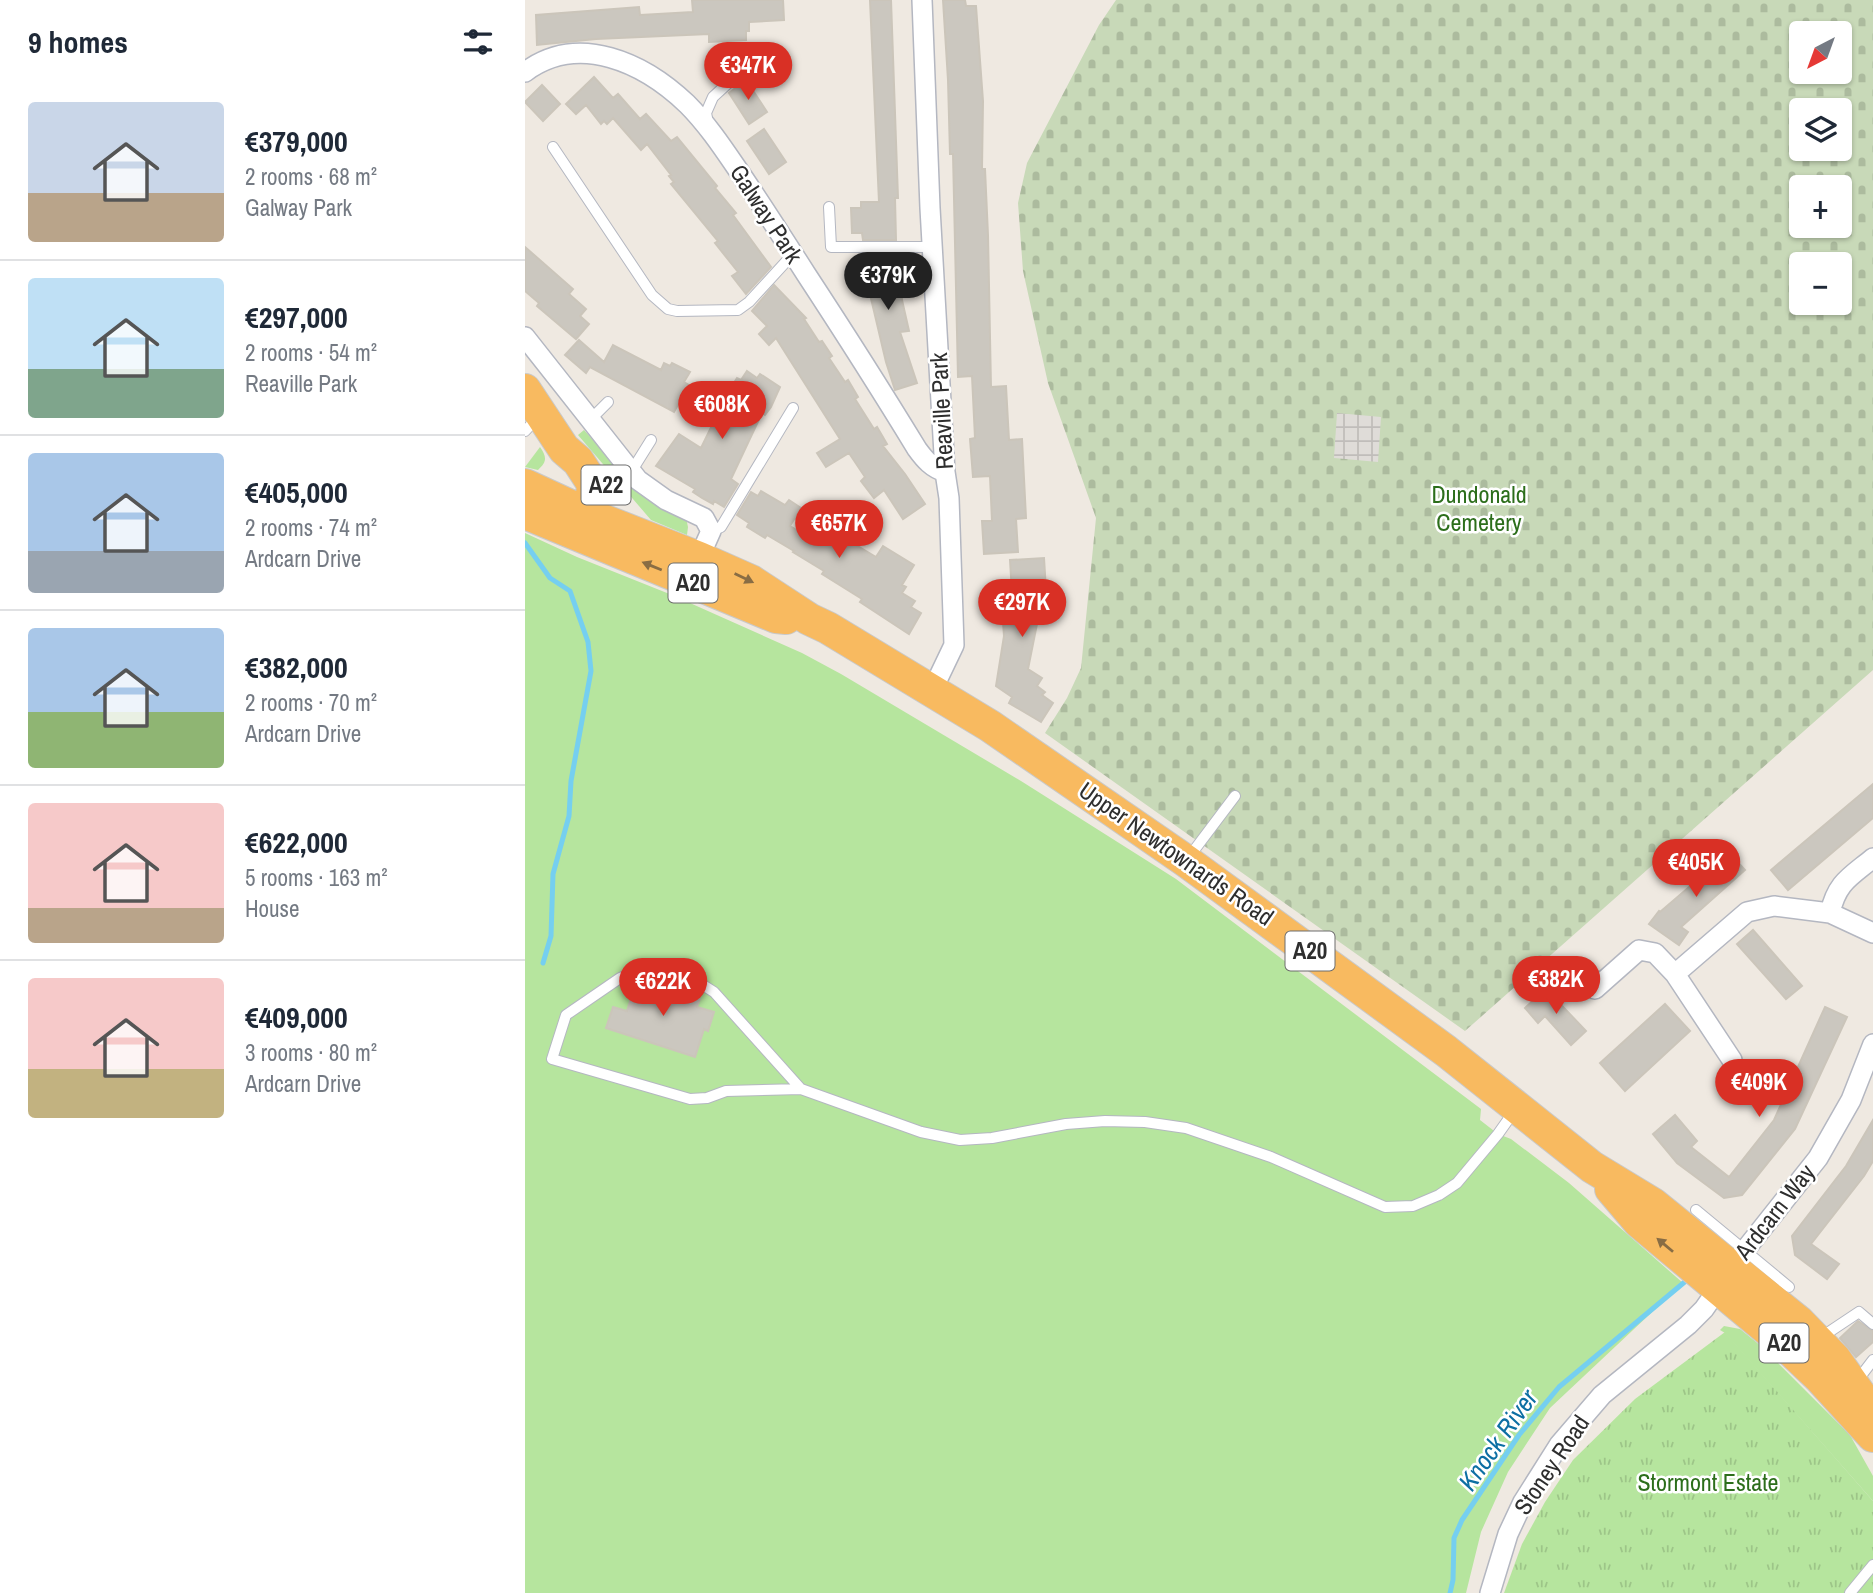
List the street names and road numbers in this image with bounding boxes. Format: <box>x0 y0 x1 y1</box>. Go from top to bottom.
street label: Galway Park <box>723 158 811 269</box>
street label: Reaville Park <box>922 352 960 470</box>
road number: A22 <box>581 466 631 505</box>
road number: A20 <box>669 564 717 603</box>
street label: Upper Newtownards Road <box>1073 774 1280 932</box>
road number: A20 <box>1285 932 1335 970</box>
street label: Ardcarn Way <box>1726 1157 1822 1267</box>
road number: A20 <box>1759 1324 1809 1362</box>
street label: Stoney Road <box>1506 1408 1596 1521</box>

